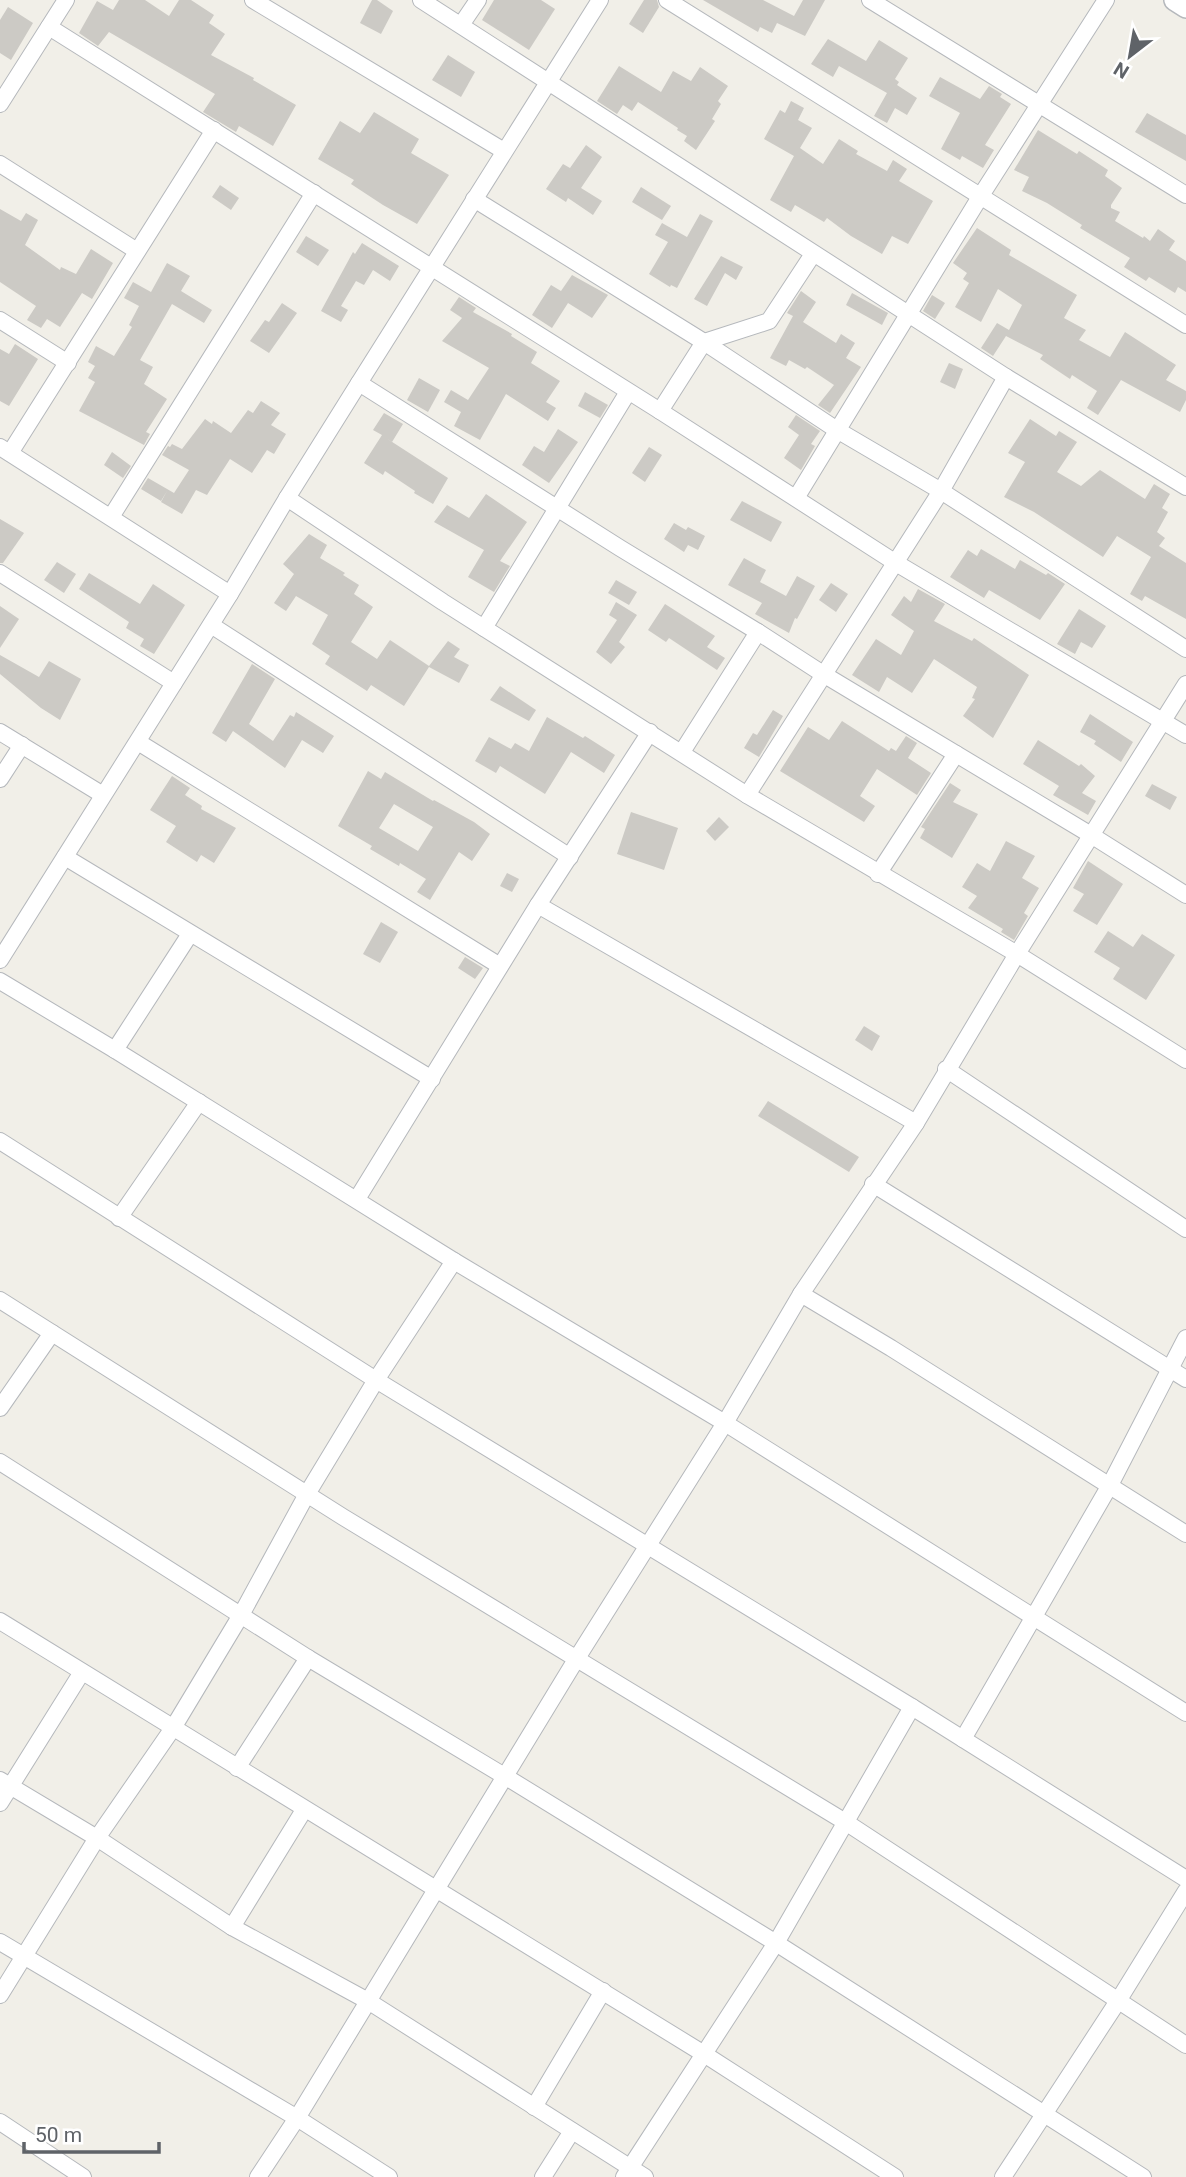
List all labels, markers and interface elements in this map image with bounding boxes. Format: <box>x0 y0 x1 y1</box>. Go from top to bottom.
north arrow <box>1095 21 1165 91</box>
text: N <box>1110 57 1133 83</box>
scale bar <box>24 2110 159 2154</box>
text: 50 m <box>35 2123 82 2147</box>

